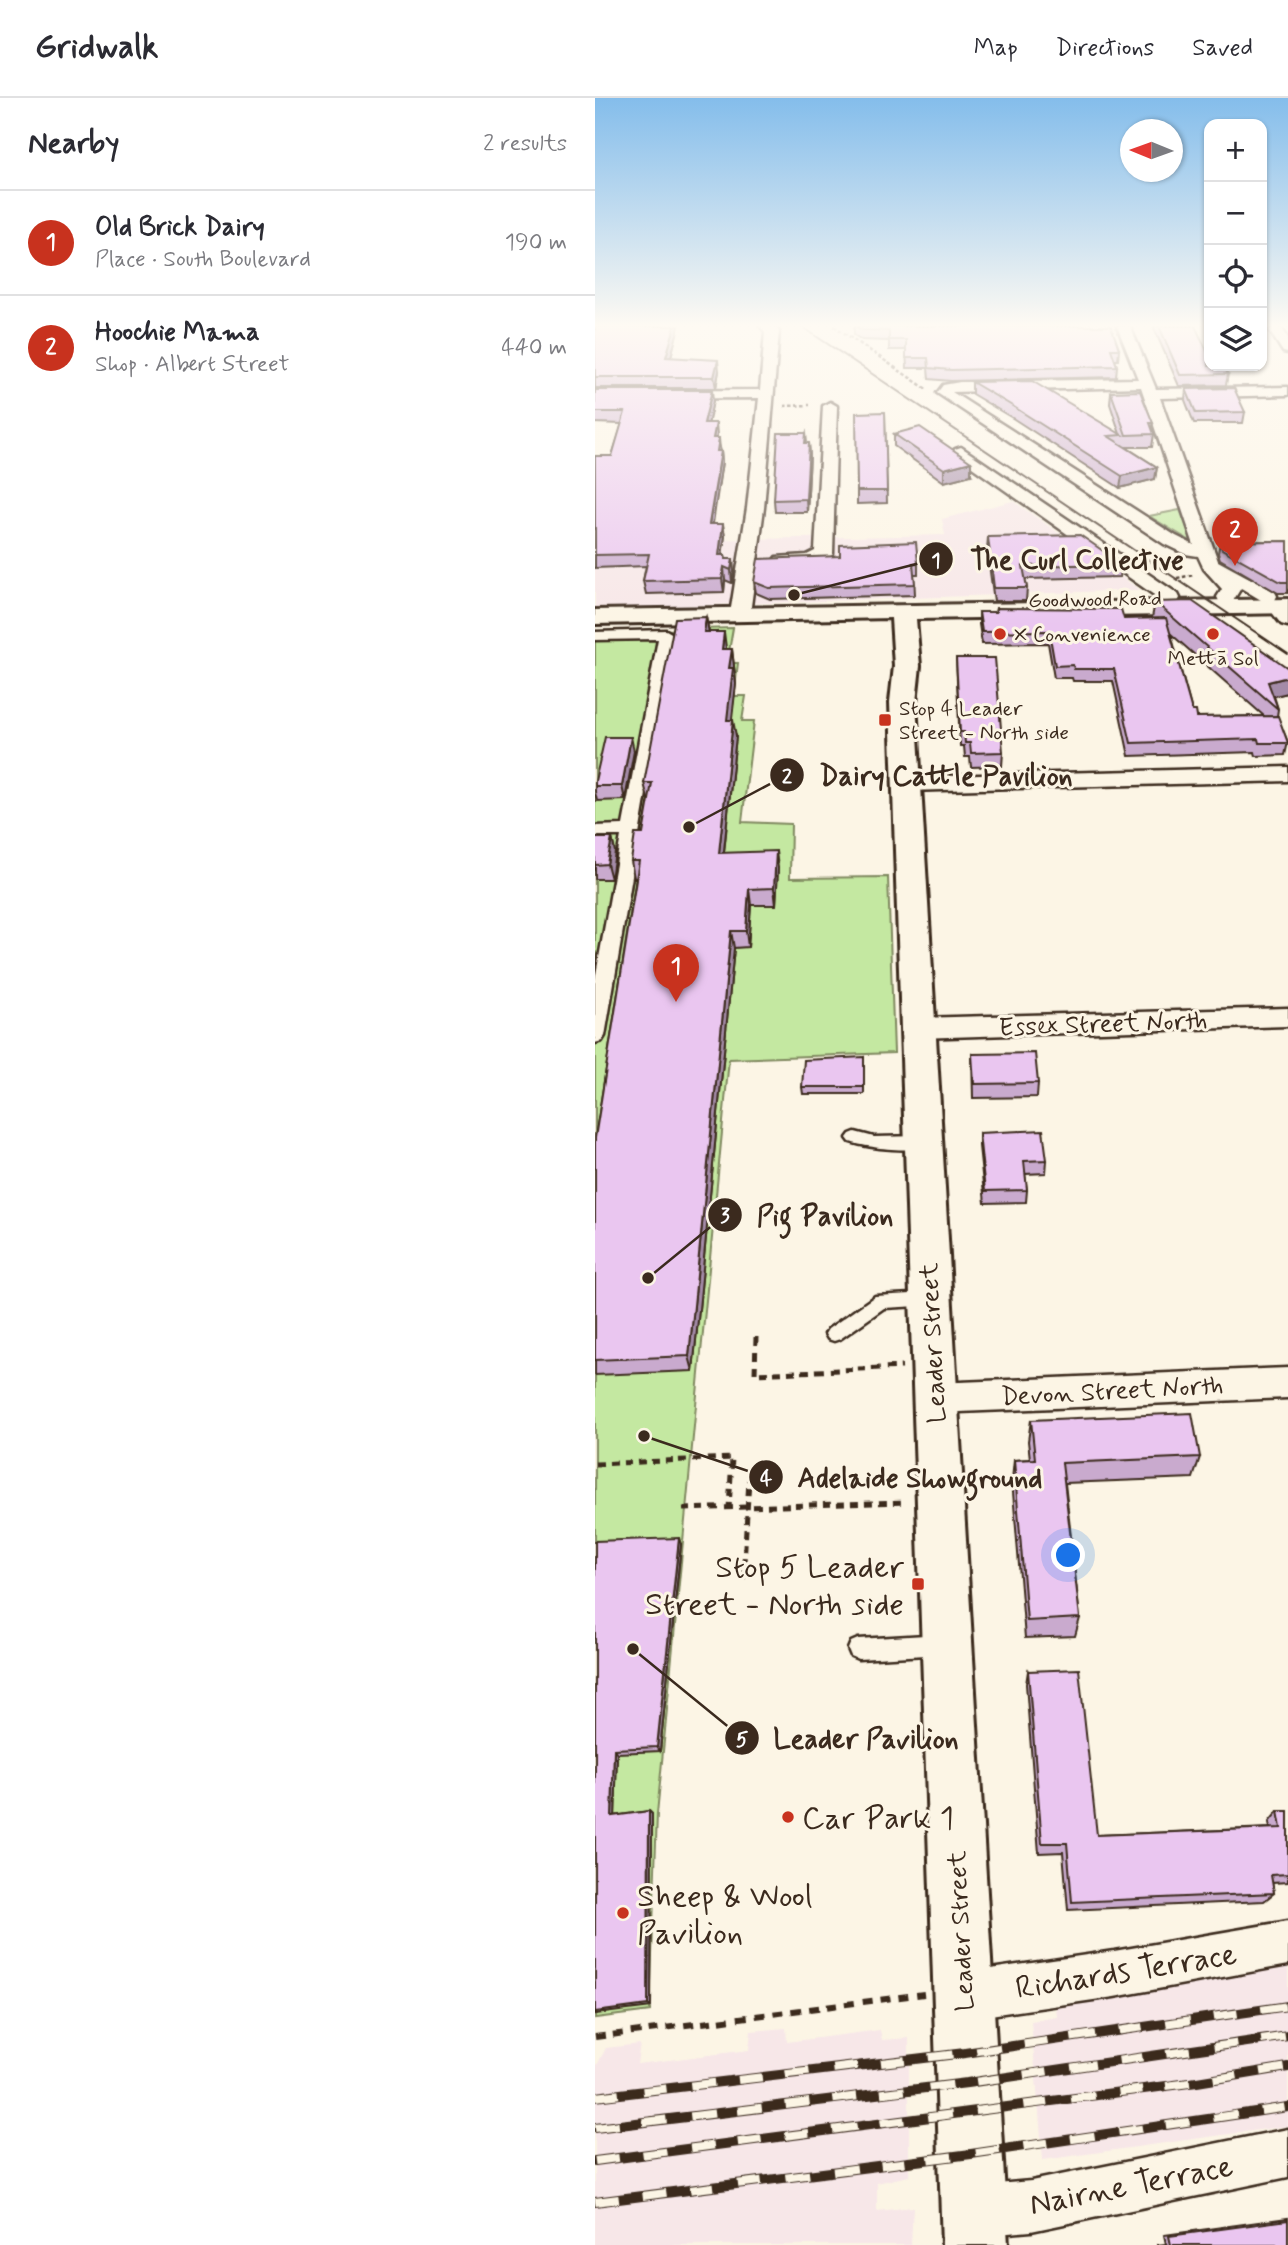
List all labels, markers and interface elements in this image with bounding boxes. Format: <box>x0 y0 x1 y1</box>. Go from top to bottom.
text: Gridwalk <box>35 26 159 70</box>
text: Map <box>974 33 1018 64</box>
text: Directions <box>1056 33 1154 64</box>
text: Saved <box>1192 33 1253 64</box>
north arrow <box>1120 119 1183 182</box>
map controls <box>1204 119 1267 371</box>
button: + <box>1204 119 1267 182</box>
text: Nearby <box>28 124 119 163</box>
text: 2 results <box>483 129 567 159</box>
button: − <box>1204 182 1267 245</box>
text: Old Brick Dairy <box>95 211 265 245</box>
text: 1 <box>46 228 56 258</box>
text: 190 m <box>505 228 567 258</box>
text: Place · South Boulevard <box>95 245 311 275</box>
button: locate <box>1204 245 1267 308</box>
button: layers <box>1204 308 1267 371</box>
text: Hoochie Mama <box>95 316 260 350</box>
text: 2 <box>45 333 57 363</box>
text: 440 m <box>501 333 567 363</box>
text: Shop · Albert Street <box>95 350 289 380</box>
pin: 2 <box>1212 508 1258 566</box>
callout: The Curl Collective <box>918 535 1200 584</box>
text: The Curl Collective <box>970 543 1184 580</box>
text: 1 <box>931 547 941 575</box>
street label: Goodwood Road <box>1028 585 1162 615</box>
place label: X Convenience <box>1014 621 1151 649</box>
marker: X Convenience <box>992 626 1008 642</box>
marker: Mettā Sol <box>1205 626 1221 642</box>
place label: Mettā Sol <box>1167 645 1259 673</box>
place label: Stop 4 Leader Street - North side <box>899 695 1069 747</box>
marker: Stop 4 Leader Street - North side <box>877 712 893 728</box>
callout: Dairy Cattle Pavilion <box>769 751 1088 800</box>
text: Dairy Cattle Pavilion <box>819 759 1073 796</box>
text: 2 <box>782 763 793 791</box>
pin: 1 <box>653 944 699 1002</box>
street label: Essex Street North <box>998 1004 1208 1046</box>
callout: Pig Pavilion <box>708 1190 906 1239</box>
text: Pig Pavilion <box>757 1199 893 1239</box>
text: 3 <box>720 1202 730 1230</box>
street label: Leader Street <box>913 1262 955 1424</box>
street label: Devon Street North <box>1000 1369 1224 1415</box>
callout: Adelaide Showground <box>749 1453 1056 1502</box>
text: Adelaide Showground <box>798 1461 1042 1501</box>
text: 4 <box>760 1465 773 1493</box>
your location <box>1051 1538 1085 1572</box>
place label: Stop 5 Leader Street - North side <box>645 1547 904 1626</box>
marker: Stop 5 Leader Street - North side <box>910 1576 926 1592</box>
callout: Leader Pavilion <box>724 1714 973 1763</box>
text: Leader Pavilion <box>773 1722 959 1759</box>
text: 5 <box>736 1726 749 1754</box>
place label: Car Park 1 <box>802 1798 954 1840</box>
marker: Car Park 1 <box>780 1809 796 1825</box>
street label: Leader Street <box>941 1850 983 2012</box>
place label: Sheep & Wool Pavilion <box>637 1876 813 1955</box>
marker: Sheep & Wool Pavilion <box>615 1905 631 1921</box>
street label: Richards Terrace <box>1013 1934 1240 2010</box>
street label: Nairne Terrace <box>1026 2146 1237 2226</box>

